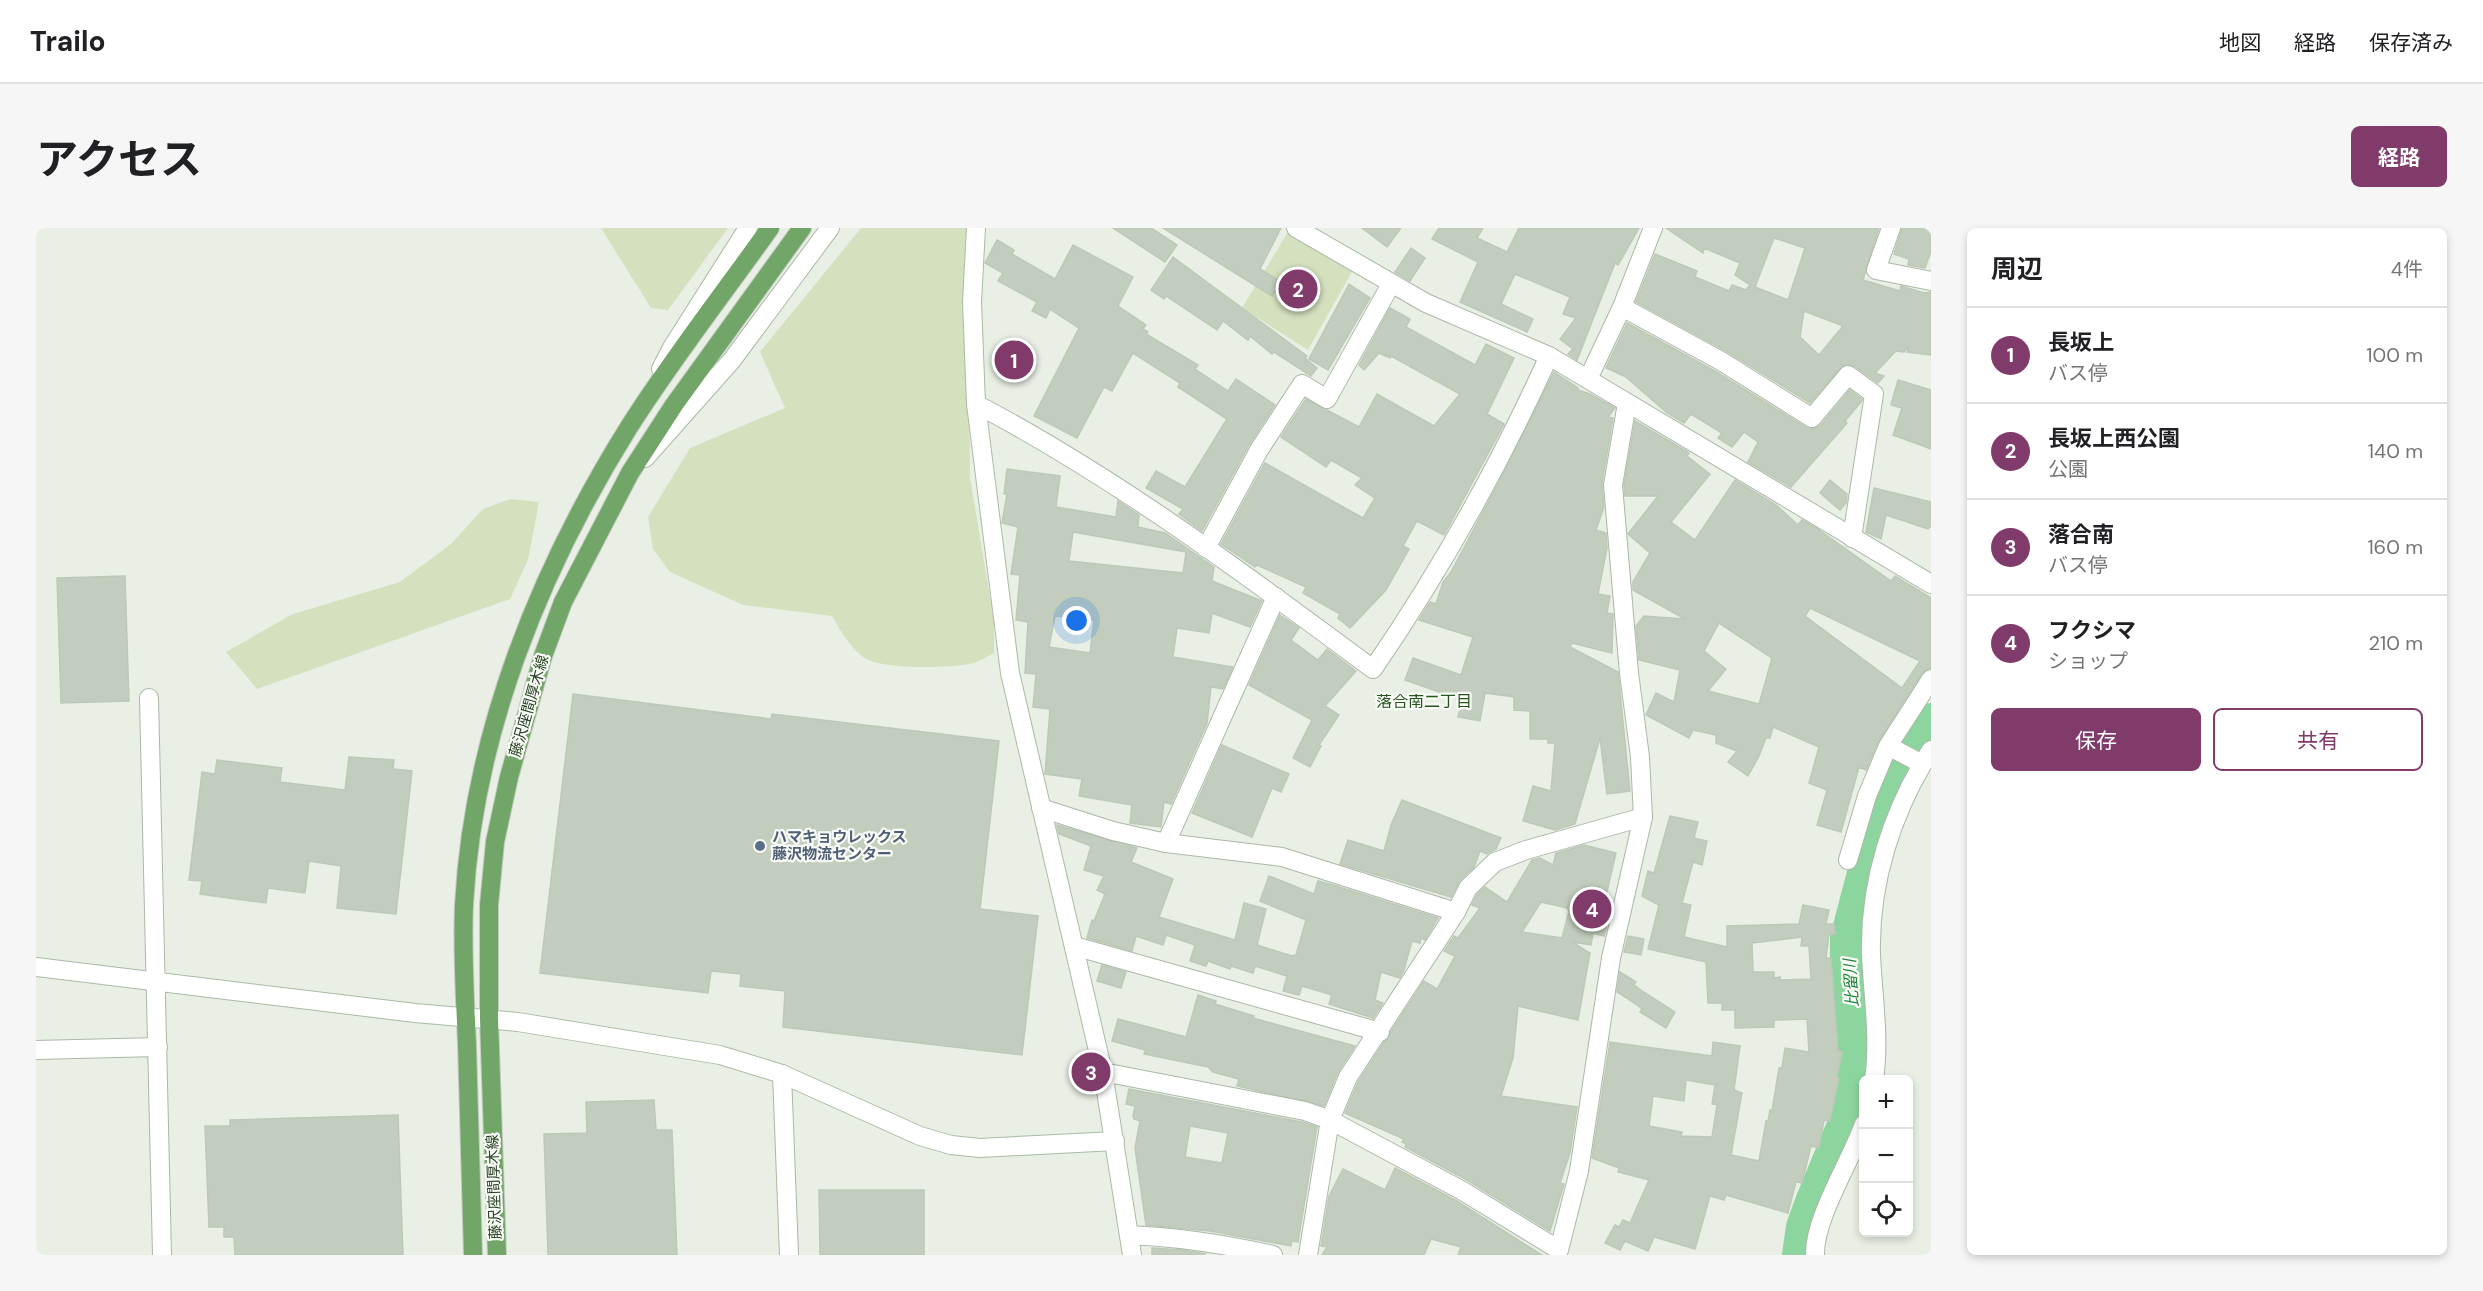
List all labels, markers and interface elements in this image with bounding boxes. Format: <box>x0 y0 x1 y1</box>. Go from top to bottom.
text: Trailo <box>30 23 106 60</box>
text: 地図 <box>2219 29 2261 57</box>
text: 経路 <box>2294 29 2336 57</box>
text: 保存済み <box>2369 29 2453 57</box>
button: 経路 <box>2351 126 2447 187</box>
text: アクセス <box>36 132 202 187</box>
text: 周辺 <box>1991 252 2043 286</box>
text: 4件 <box>2391 256 2423 282</box>
pin: 2 <box>1278 266 1318 312</box>
text: 長坂上 <box>2048 328 2114 357</box>
pin: 1 <box>994 338 1034 382</box>
text: 1 <box>2007 342 2014 368</box>
text: 100 m <box>2366 342 2423 368</box>
text: バス停 <box>2048 360 2108 386</box>
text: 長坂上西公園 <box>2048 424 2180 453</box>
text: 2 <box>2005 438 2016 464</box>
text: 140 m <box>2368 438 2423 464</box>
text: 公園 <box>2048 456 2088 482</box>
text: 落合南 <box>2048 520 2114 549</box>
text: 3 <box>2004 534 2017 560</box>
text: 160 m <box>2367 534 2423 560</box>
text: バス停 <box>2048 552 2108 578</box>
your location <box>1062 606 1091 635</box>
text: フクシマ <box>2048 616 2136 645</box>
text: 4 <box>2004 630 2017 656</box>
text: 210 m <box>2368 630 2423 656</box>
text: ショップ <box>2048 648 2128 674</box>
street label: 藤沢座間厚木線 <box>505 653 553 759</box>
district label: 落合南二丁目 <box>1376 691 1472 712</box>
button: 保存 <box>1991 708 2201 771</box>
button: 共有 <box>2213 708 2423 771</box>
place label: ハマキョウレックス 藤沢物流センター <box>772 827 907 864</box>
marker: ハマキョウレックス 藤沢物流センター <box>753 839 767 853</box>
pin: 4 <box>1572 886 1612 932</box>
water label: 比留川 <box>1839 956 1863 1008</box>
pin: 3 <box>1072 1050 1110 1094</box>
map controls <box>1859 1075 1913 1237</box>
button: + <box>1859 1075 1913 1129</box>
button: − <box>1859 1129 1913 1183</box>
street label: 藤沢座間厚木線 <box>482 1134 506 1240</box>
button: locate <box>1859 1183 1913 1237</box>

